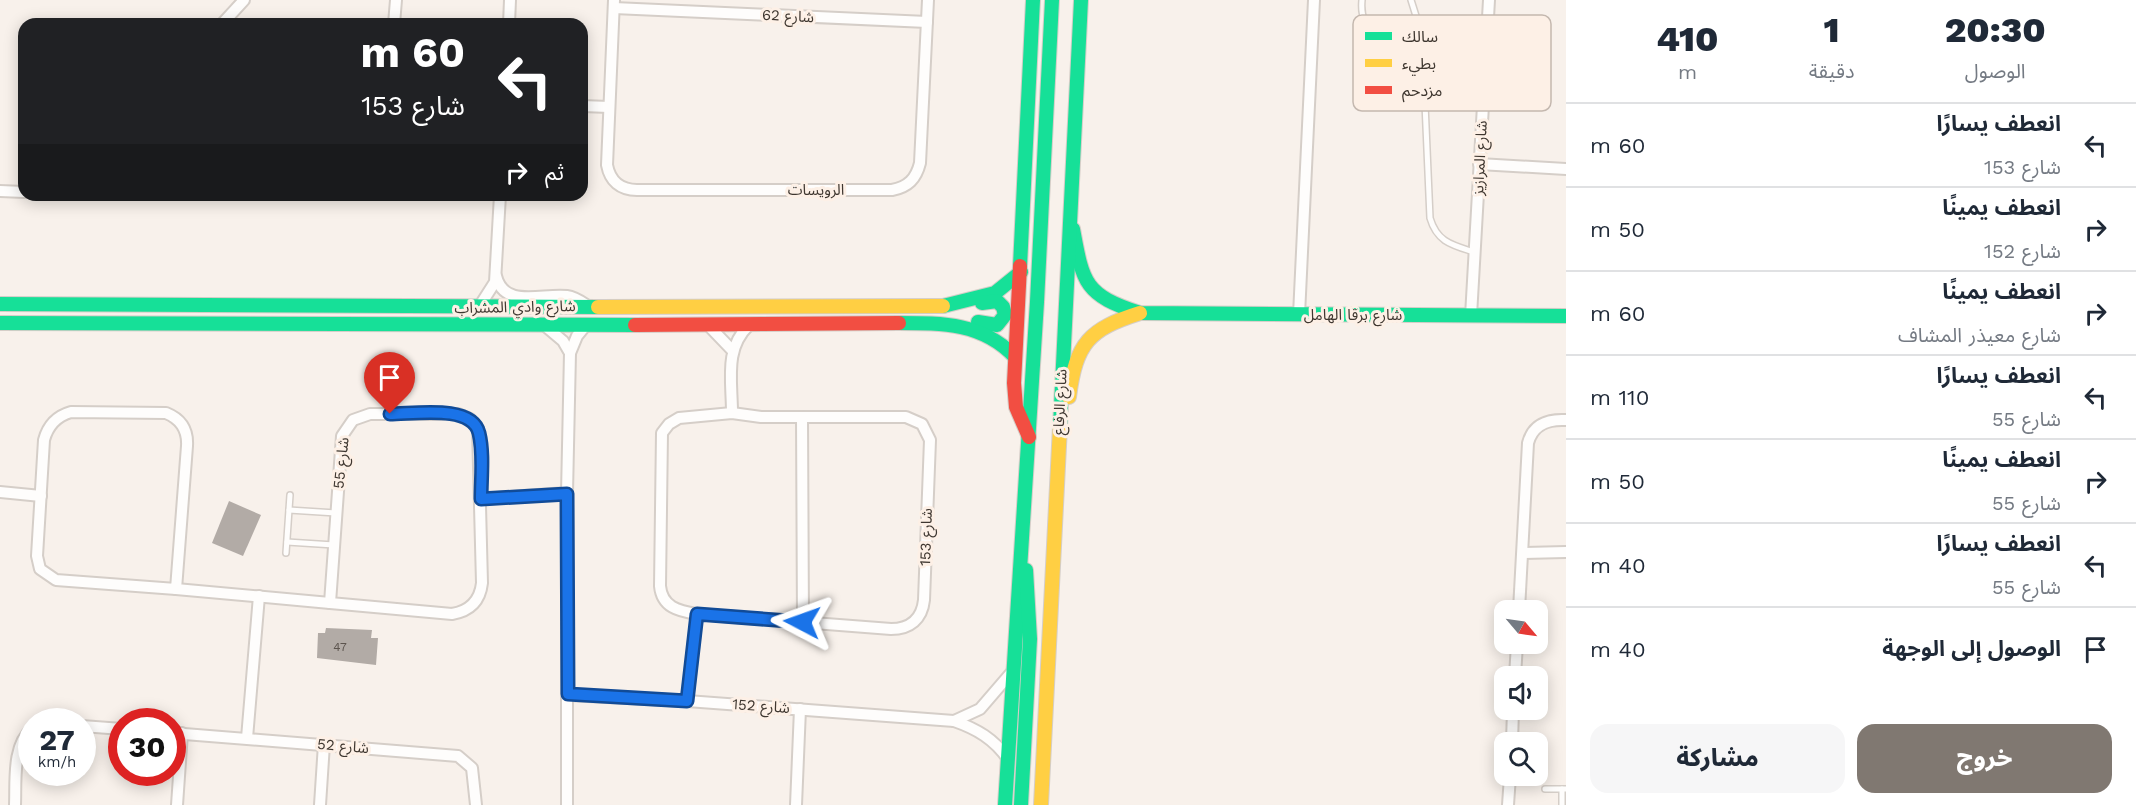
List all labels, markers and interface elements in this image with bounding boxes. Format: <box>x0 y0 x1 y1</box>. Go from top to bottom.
street label: شارع 62 <box>761 6 815 29</box>
text: 1 <box>1824 9 1840 51</box>
text: 20:30 <box>1945 9 2046 51</box>
legend <box>1353 15 1551 111</box>
text: 410 <box>1656 18 1719 60</box>
text: سالك <box>1402 27 1438 46</box>
text: 60 m <box>361 28 465 77</box>
icon: left <box>486 42 564 120</box>
text: بطيء <box>1402 54 1436 76</box>
text: دقيقة <box>1809 59 1854 83</box>
text: الوصول <box>1965 59 2026 83</box>
text: m <box>1678 60 1697 84</box>
text: مزدحم <box>1402 81 1442 103</box>
text: شارع 153 <box>361 90 465 122</box>
text: انعطف يسارًا <box>1937 111 2061 136</box>
street label: شارع المرازيز <box>1469 120 1494 197</box>
icon: left <box>2079 129 2112 162</box>
text: 60 m <box>1590 133 1646 158</box>
text: شارع 153 <box>1984 155 2061 179</box>
icon: right <box>500 156 533 189</box>
text: ثم <box>545 160 564 185</box>
street label: الرويسات <box>788 181 844 199</box>
text: انعطف يمينًا <box>1942 195 2061 220</box>
icon: right <box>2079 213 2112 246</box>
text: 50 m <box>1590 217 1645 242</box>
text: شارع 152 <box>1984 239 2061 263</box>
text: انعطف يمينًا <box>1942 279 2061 304</box>
street label: شارع وادي المشراب <box>454 297 576 320</box>
icon: right <box>2079 297 2112 330</box>
text: 60 m <box>1590 301 1646 326</box>
street label: شارع برقا الهامل <box>1304 306 1402 327</box>
text: شارع معيذر المشاف <box>1898 323 2061 347</box>
pin <box>364 352 415 414</box>
icon: arrive <box>373 361 406 394</box>
text: انعطف يسارًا <box>1937 363 2061 388</box>
street label: شارع الرفاع <box>1049 368 1074 436</box>
icon: left <box>2079 381 2112 414</box>
text: 110 m <box>1590 385 1649 410</box>
text: شارع 55 <box>1992 407 2061 431</box>
street label: شارع 55 <box>329 436 356 490</box>
text: انعطف يمينًا <box>1942 447 2061 472</box>
icon: right <box>2079 465 2112 498</box>
text: 50 m <box>1590 469 1645 494</box>
text: شارع 55 <box>1992 491 2061 515</box>
street label: شارع 153 <box>916 508 939 566</box>
text: انعطف يسارًا <box>1937 531 2061 556</box>
icon: left <box>2079 549 2112 582</box>
text: 40 m <box>1590 553 1646 578</box>
text: شارع 55 <box>1992 575 2061 599</box>
position arrow <box>770 590 834 654</box>
north arrow <box>1494 600 1548 654</box>
map controls <box>1494 600 1548 786</box>
icon: arrive <box>2079 633 2112 666</box>
text: الوصول إلى الوجهة <box>1882 636 2061 661</box>
text: 40 m <box>1590 637 1646 662</box>
house number: 47 <box>333 640 347 654</box>
button: sound <box>1494 666 1548 720</box>
street label: شارع 152 <box>731 695 791 720</box>
speed limit sign: 30 <box>108 708 186 786</box>
text: 27 <box>39 722 75 757</box>
button: مشاركة <box>1590 724 1845 793</box>
button: خروج <box>1857 724 2112 793</box>
button: search <box>1494 732 1548 786</box>
street label: شارع 52 <box>316 735 370 760</box>
text: km/h <box>38 753 76 771</box>

